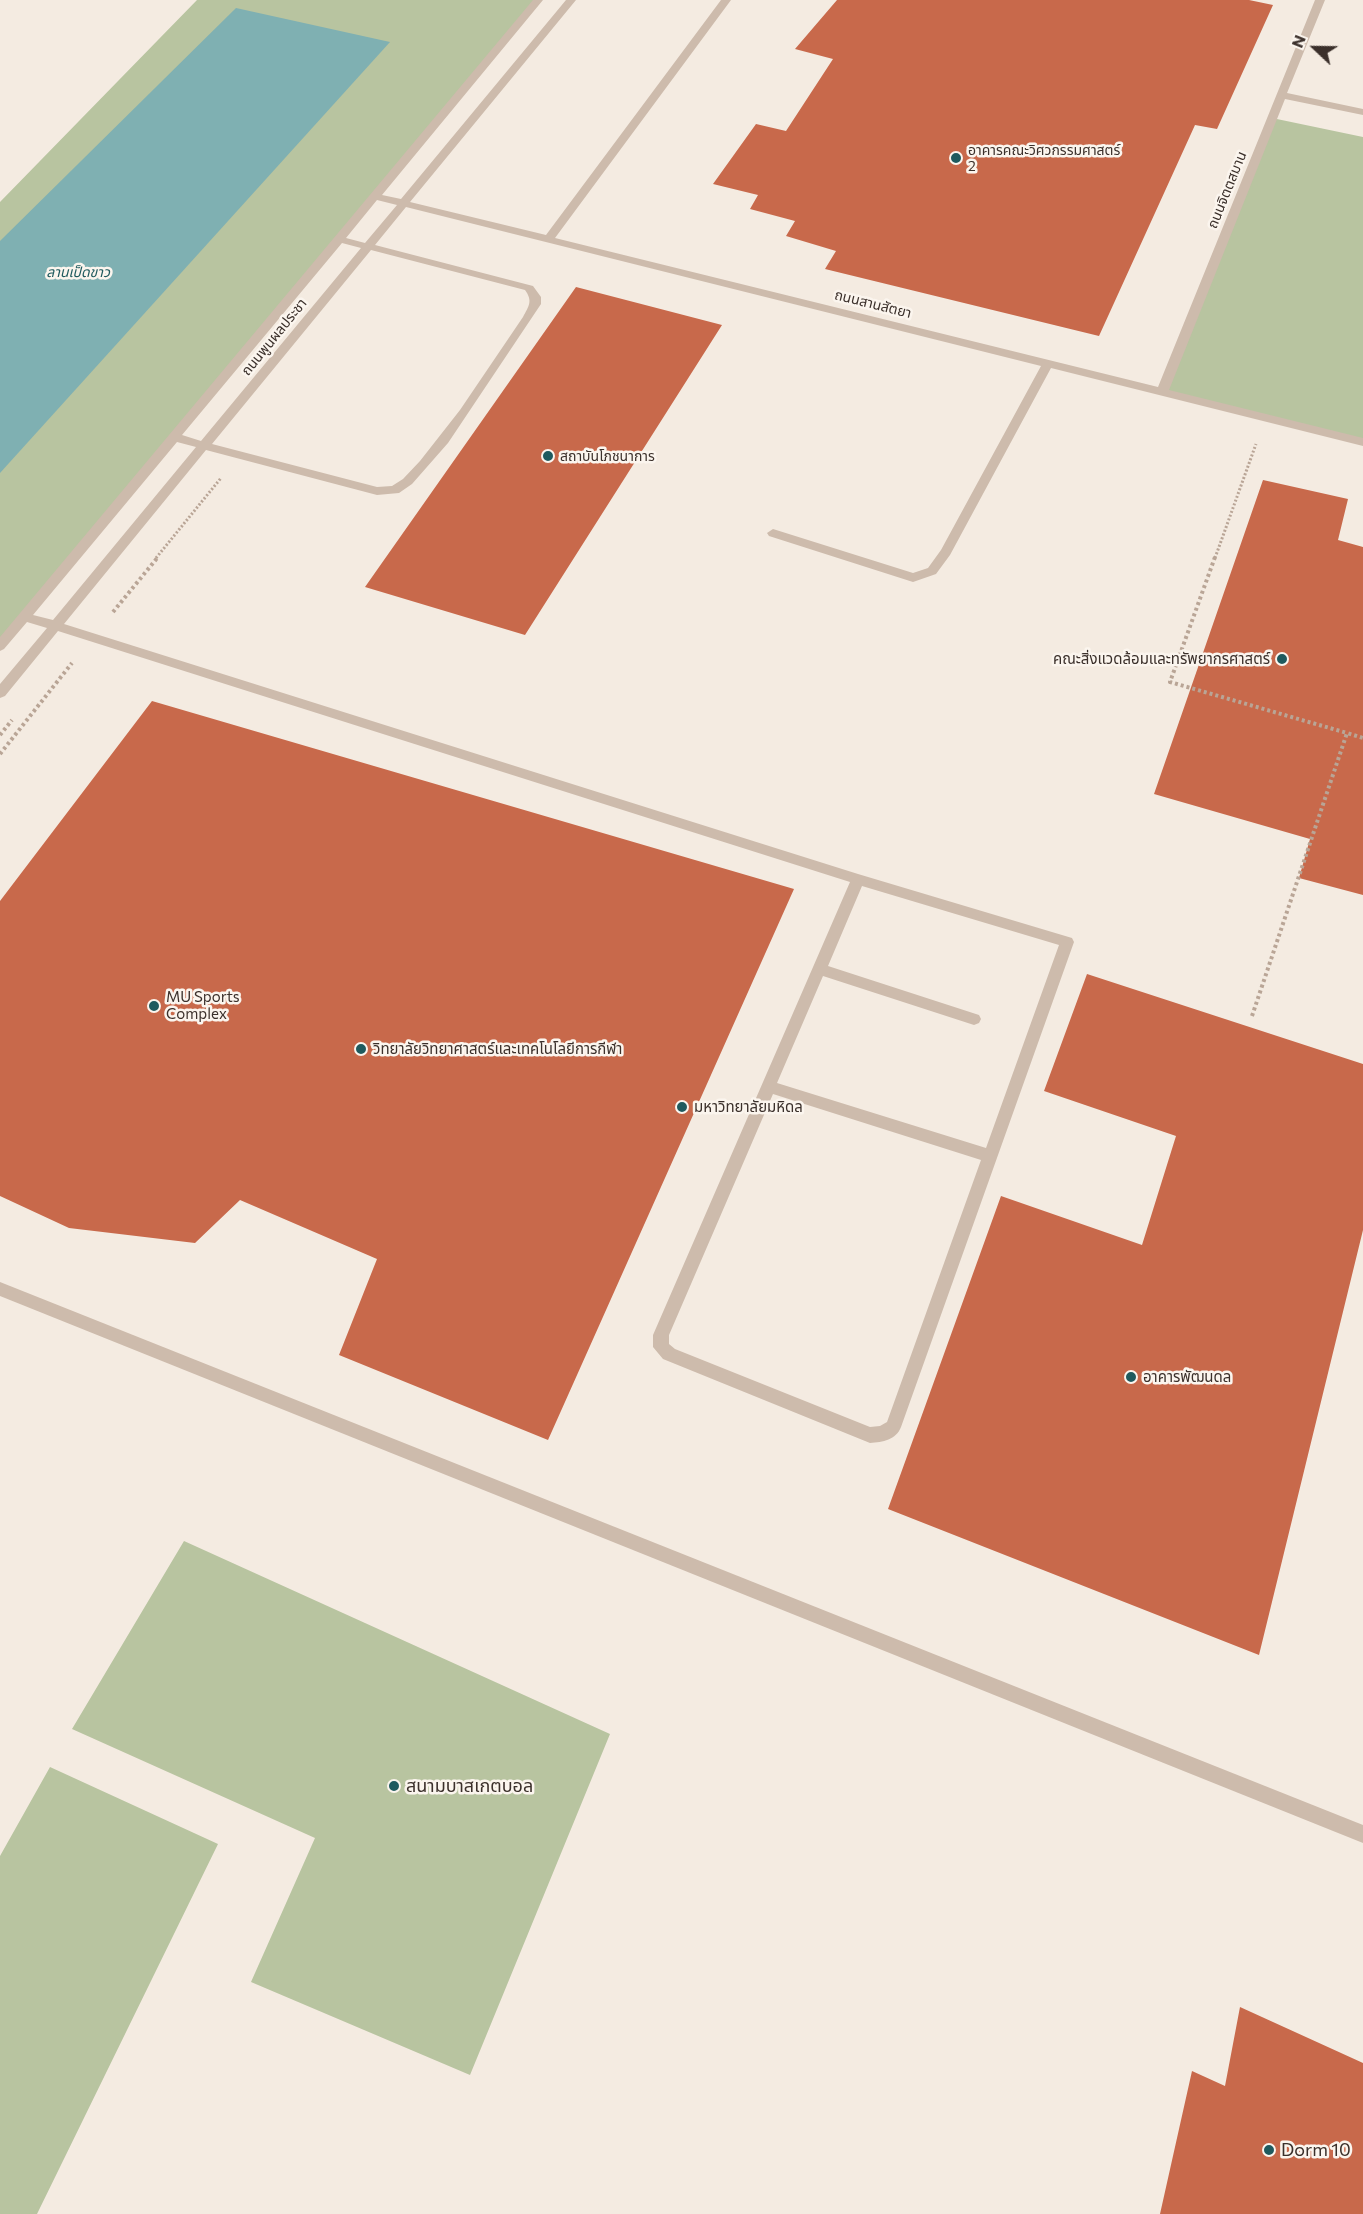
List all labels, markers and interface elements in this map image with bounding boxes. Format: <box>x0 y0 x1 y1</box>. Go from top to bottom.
north arrow <box>1285 18 1345 78</box>
text: N <box>1287 32 1309 50</box>
place label: อาคารคณะวิศวกรรมศาสตร์ 2 <box>968 142 1120 174</box>
street label: ถนนจิตตสมาน <box>1204 149 1250 231</box>
marker: อาคารคณะวิศวกรรมศาสตร์ 2 <box>949 151 963 165</box>
water label: ลานเป็ดขาว <box>46 264 110 280</box>
street label: ถนนสานสัตยา <box>833 286 913 322</box>
street label: ถนนพูนผลประชา <box>238 295 310 379</box>
place label: สถาบันโภชนาการ <box>560 448 655 464</box>
marker: สถาบันโภชนาการ <box>541 449 555 463</box>
place label: คณะสิ่งแวดล้อมและทรัพยากรศาสตร์ <box>1053 650 1270 668</box>
marker: คณะสิ่งแวดล้อมและทรัพยากรศาสตร์ <box>1275 652 1289 666</box>
place label: MU Sports Complex <box>166 988 240 1023</box>
marker: MU Sports Complex <box>147 999 161 1013</box>
place label: วิทยาลัยวิทยาศาสตร์และเทคโนโลยีการกีฬา <box>373 1040 622 1058</box>
marker: วิทยาลัยวิทยาศาสตร์และเทคโนโลยีการกีฬา <box>354 1042 368 1056</box>
place label: มหาวิทยาลัยมหิดล <box>694 1098 803 1116</box>
marker: มหาวิทยาลัยมหิดล <box>675 1100 689 1114</box>
place label: อาคารพัฒนดล <box>1143 1368 1231 1386</box>
marker: อาคารพัฒนดล <box>1124 1370 1138 1384</box>
place label: สนามบาสเกตบอล <box>406 1775 533 1797</box>
marker: สนามบาสเกตบอล <box>387 1779 401 1793</box>
place label: Dorm 10 <box>1281 2139 1351 2161</box>
marker: Dorm 10 <box>1262 2143 1276 2157</box>

